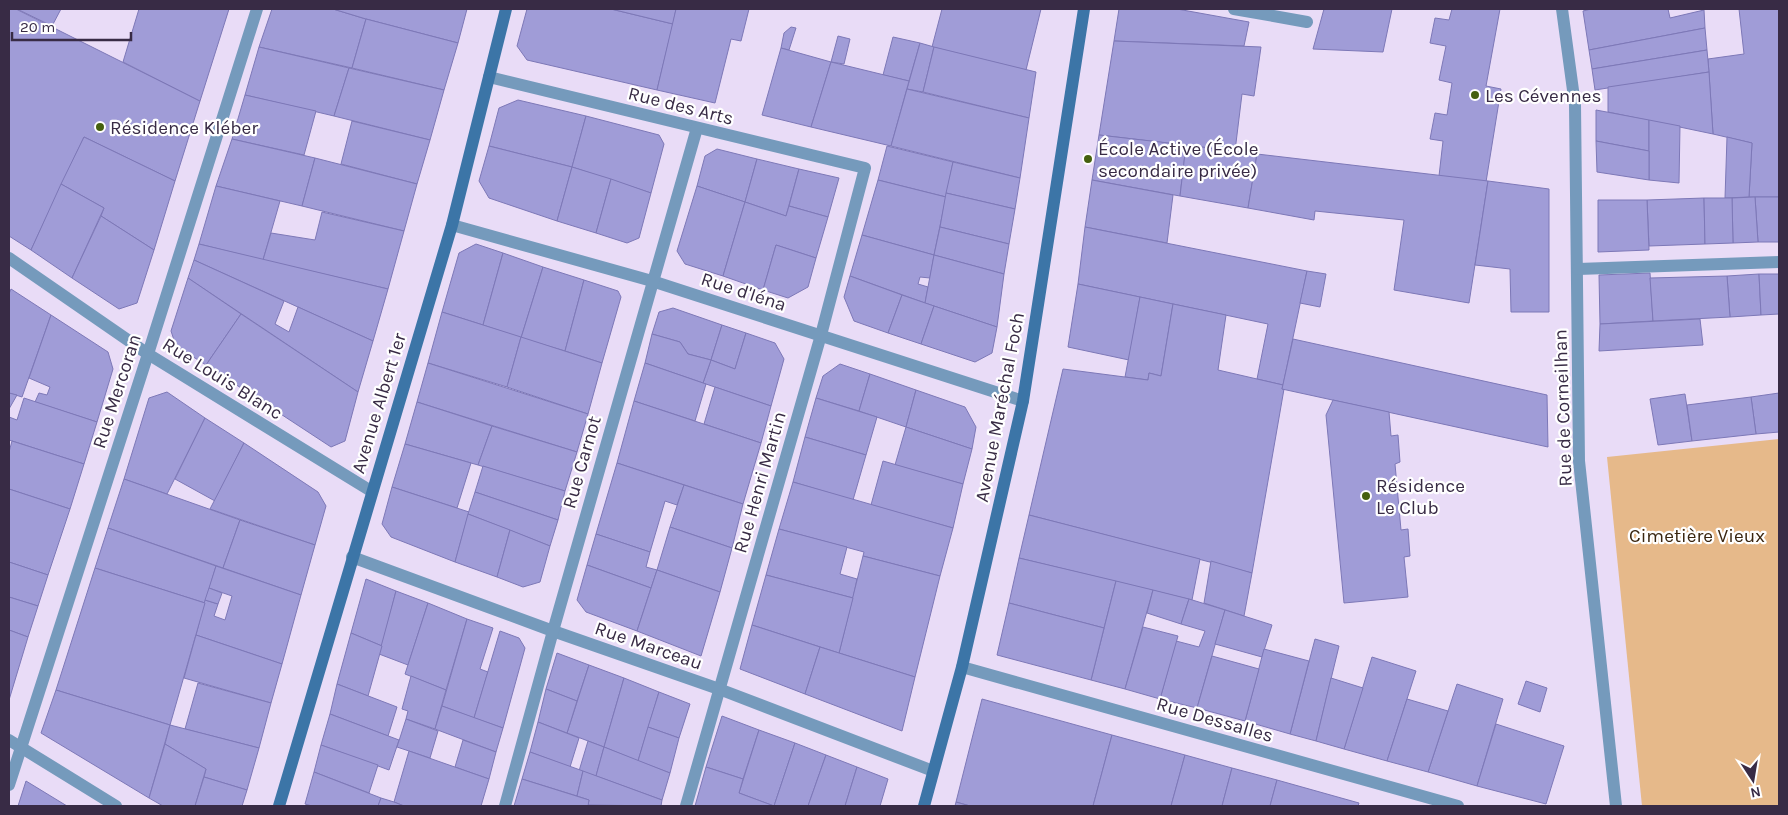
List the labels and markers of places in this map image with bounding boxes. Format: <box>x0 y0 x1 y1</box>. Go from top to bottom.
place label: Les Cévennes <box>1485 85 1602 107</box>
marker: Les Cévennes <box>1469 89 1481 101</box>
place label: Résidence Kléber <box>110 117 258 139</box>
marker: Résidence Kléber <box>94 121 106 133</box>
place label: École Active (École secondaire privée) <box>1098 137 1259 182</box>
marker: École Active (École secondaire privée) <box>1082 153 1094 165</box>
place label: Résidence Le Club <box>1376 475 1465 519</box>
marker: Résidence Le Club <box>1360 490 1372 502</box>

